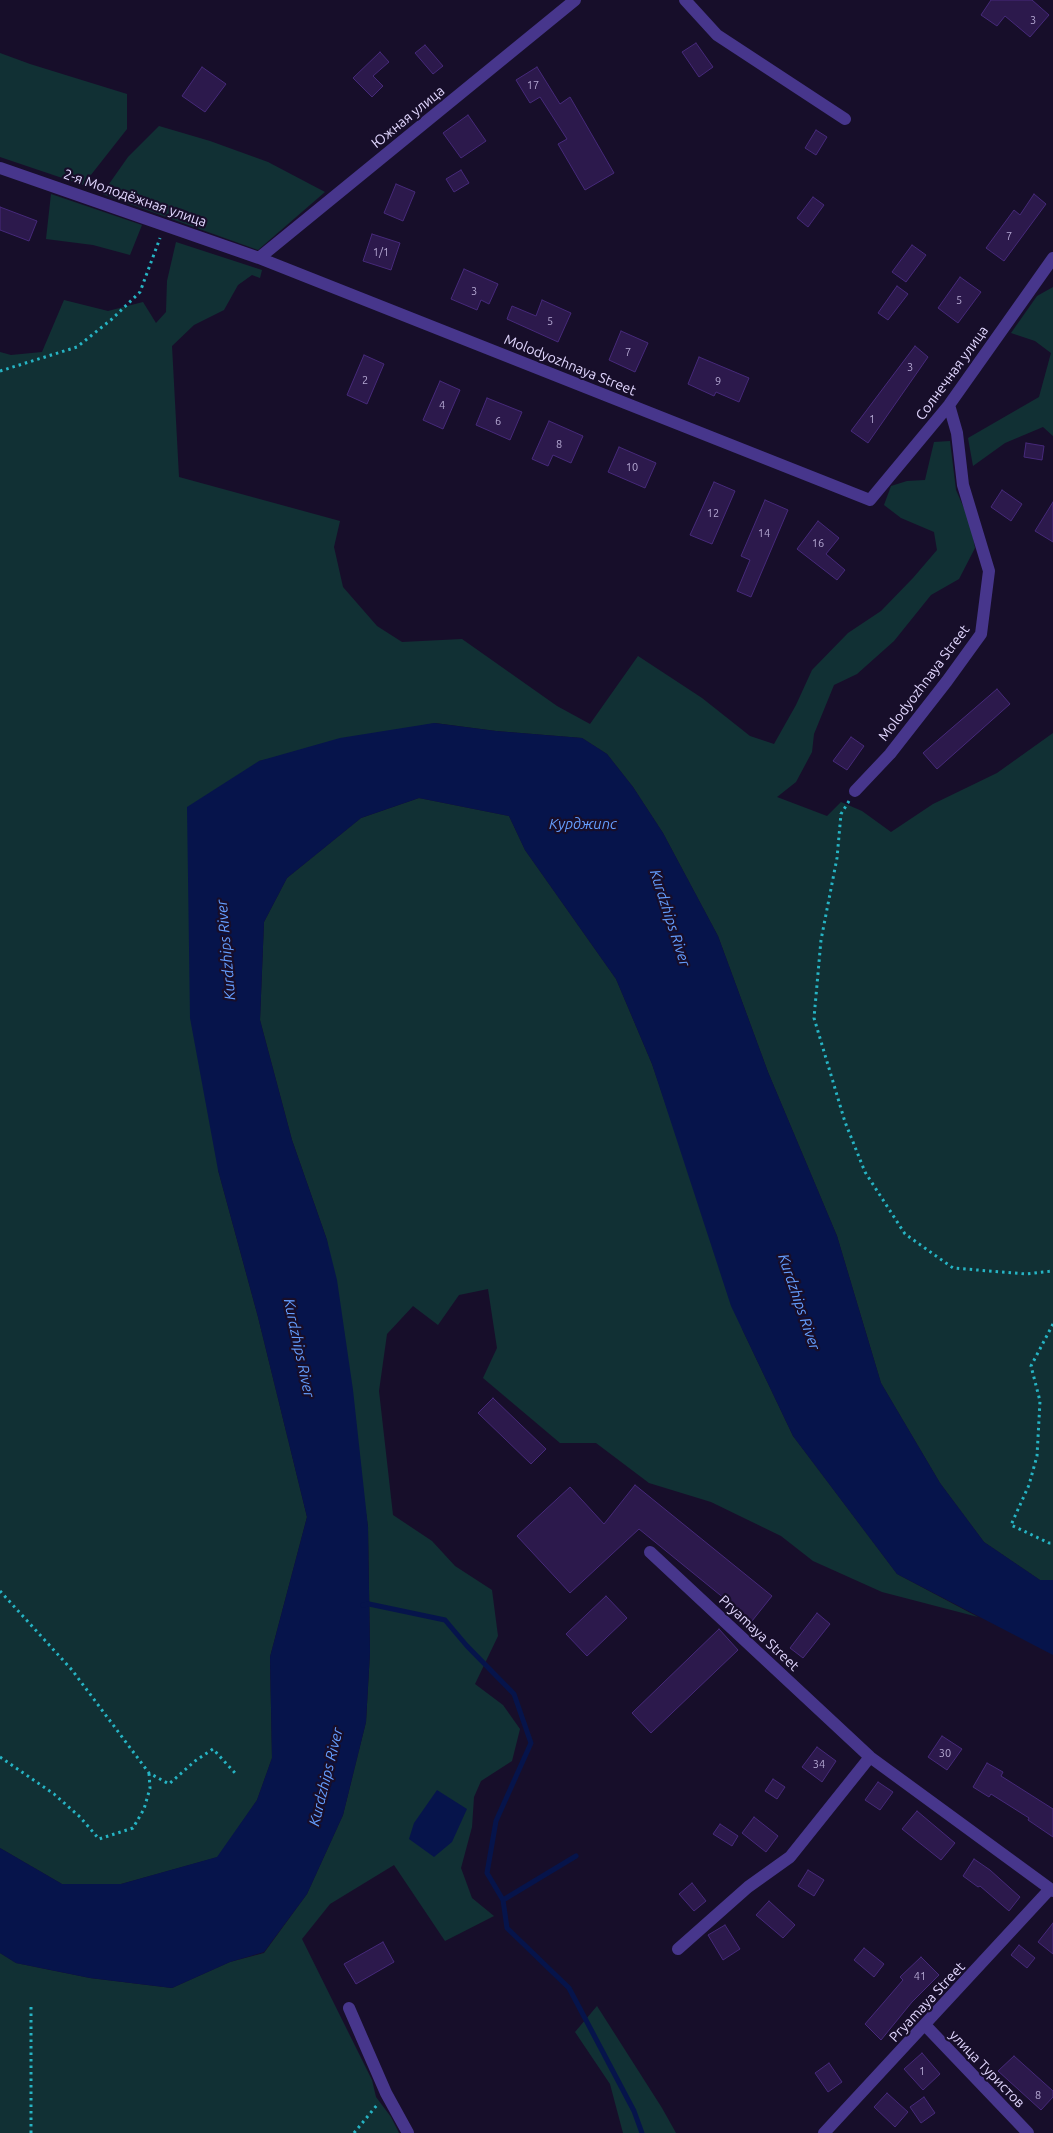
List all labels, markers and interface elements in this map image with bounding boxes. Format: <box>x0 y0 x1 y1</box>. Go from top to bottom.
house number: 3 <box>1030 13 1036 27</box>
house number: 17 <box>527 78 539 92</box>
street label: Южная улица <box>368 82 448 152</box>
street label: 2-я Молодёжная улица <box>61 166 209 230</box>
house number: 7 <box>1006 229 1012 243</box>
house number: 1/1 <box>373 245 389 259</box>
house number: 3 <box>471 284 477 298</box>
house number: 5 <box>956 293 962 307</box>
house number: 5 <box>547 314 553 328</box>
street label: Солнечная улица <box>912 323 992 423</box>
street label: Molodyozhnaya Street <box>501 331 639 399</box>
house number: 7 <box>625 345 631 359</box>
house number: 3 <box>907 360 913 374</box>
house number: 2 <box>362 373 368 387</box>
house number: 9 <box>715 374 721 388</box>
house number: 4 <box>439 398 445 412</box>
house number: 1 <box>869 412 875 426</box>
house number: 6 <box>495 414 501 428</box>
house number: 8 <box>556 437 562 451</box>
house number: 10 <box>626 460 638 474</box>
house number: 12 <box>707 506 719 520</box>
house number: 14 <box>758 526 770 540</box>
house number: 16 <box>812 536 824 550</box>
street label: Molodyozhnaya Street <box>875 622 973 744</box>
water label: Курджипс <box>549 815 617 833</box>
water label: Kurdzhips River <box>646 867 694 969</box>
water label: Kurdzhips River <box>213 899 239 1001</box>
water label: Kurdzhips River <box>774 1251 824 1353</box>
water label: Kurdzhips River <box>280 1297 318 1399</box>
street label: Pryamaya Street <box>715 1592 803 1674</box>
water label: Kurdzhips River <box>305 1726 347 1828</box>
house number: 30 <box>939 1746 951 1760</box>
house number: 34 <box>813 1757 825 1771</box>
street label: Pryamaya Street <box>886 1958 968 2046</box>
house number: 41 <box>914 1969 926 1983</box>
street label: улица Туристов <box>946 2027 1028 2111</box>
house number: 1 <box>919 2064 925 2078</box>
house number: 8 <box>1035 2088 1041 2102</box>

